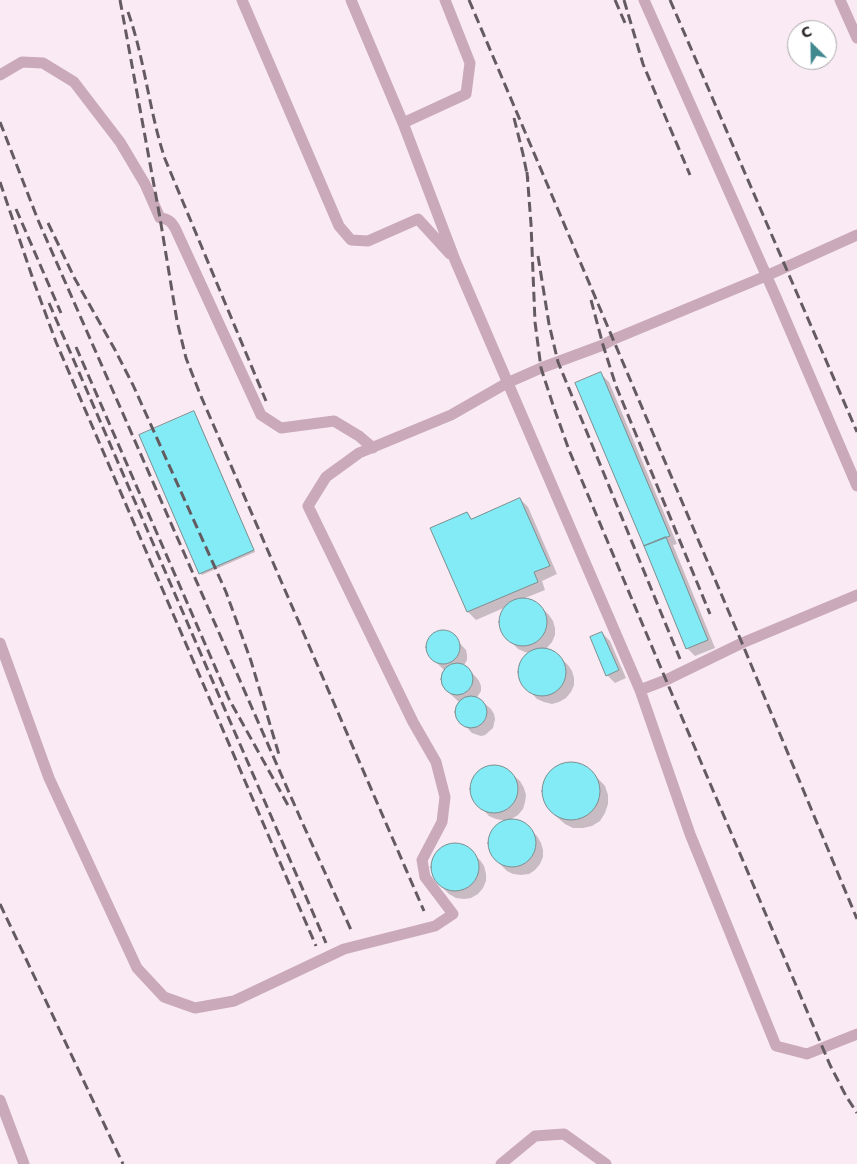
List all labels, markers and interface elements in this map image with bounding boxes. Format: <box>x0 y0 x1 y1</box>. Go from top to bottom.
north arrow <box>787 20 837 70</box>
text: С <box>799 23 814 41</box>

